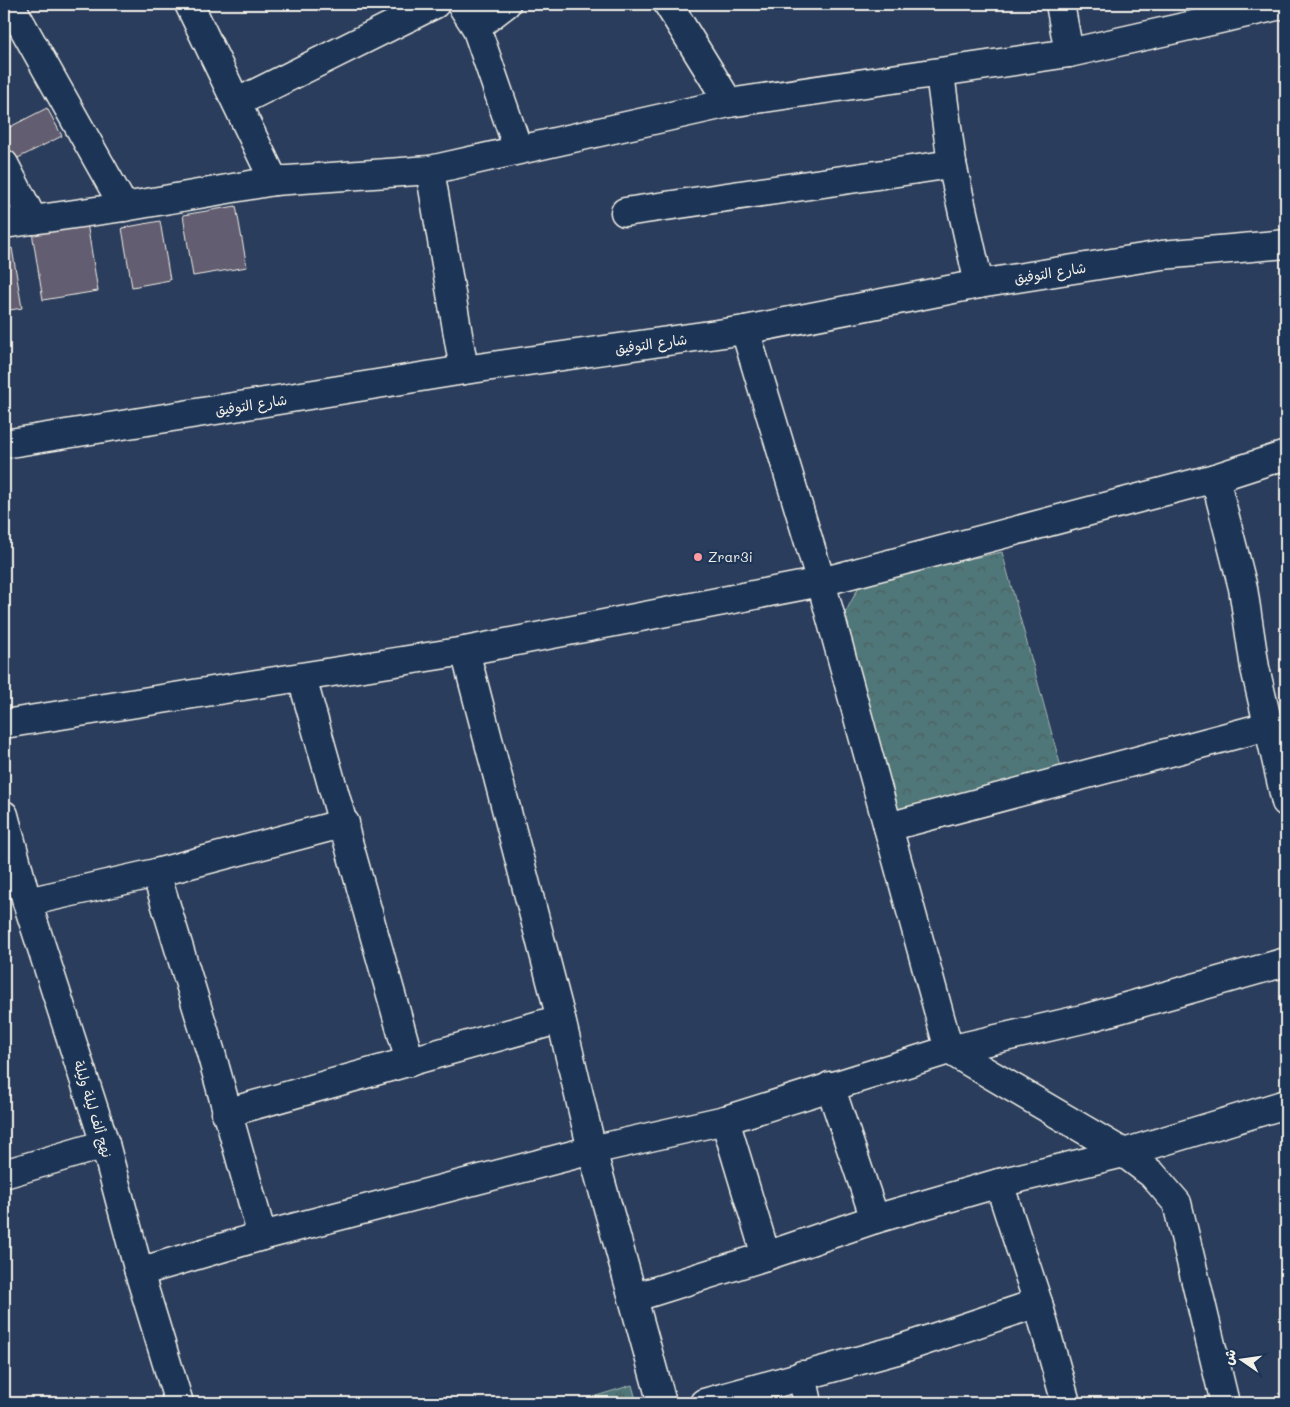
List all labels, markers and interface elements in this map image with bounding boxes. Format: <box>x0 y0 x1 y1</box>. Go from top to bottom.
street label: شارع التوفيق <box>1013 257 1087 289</box>
street label: شارع التوفيق <box>614 329 688 359</box>
street label: شارع التوفيق <box>214 389 288 421</box>
place label: Zrar3i <box>708 547 753 566</box>
marker: Zrar3i <box>692 551 704 563</box>
street label: نهج ألف ليلة وليلة <box>69 1058 117 1160</box>
north arrow <box>1218 1334 1268 1384</box>
text: ش <box>1218 1347 1240 1367</box>

